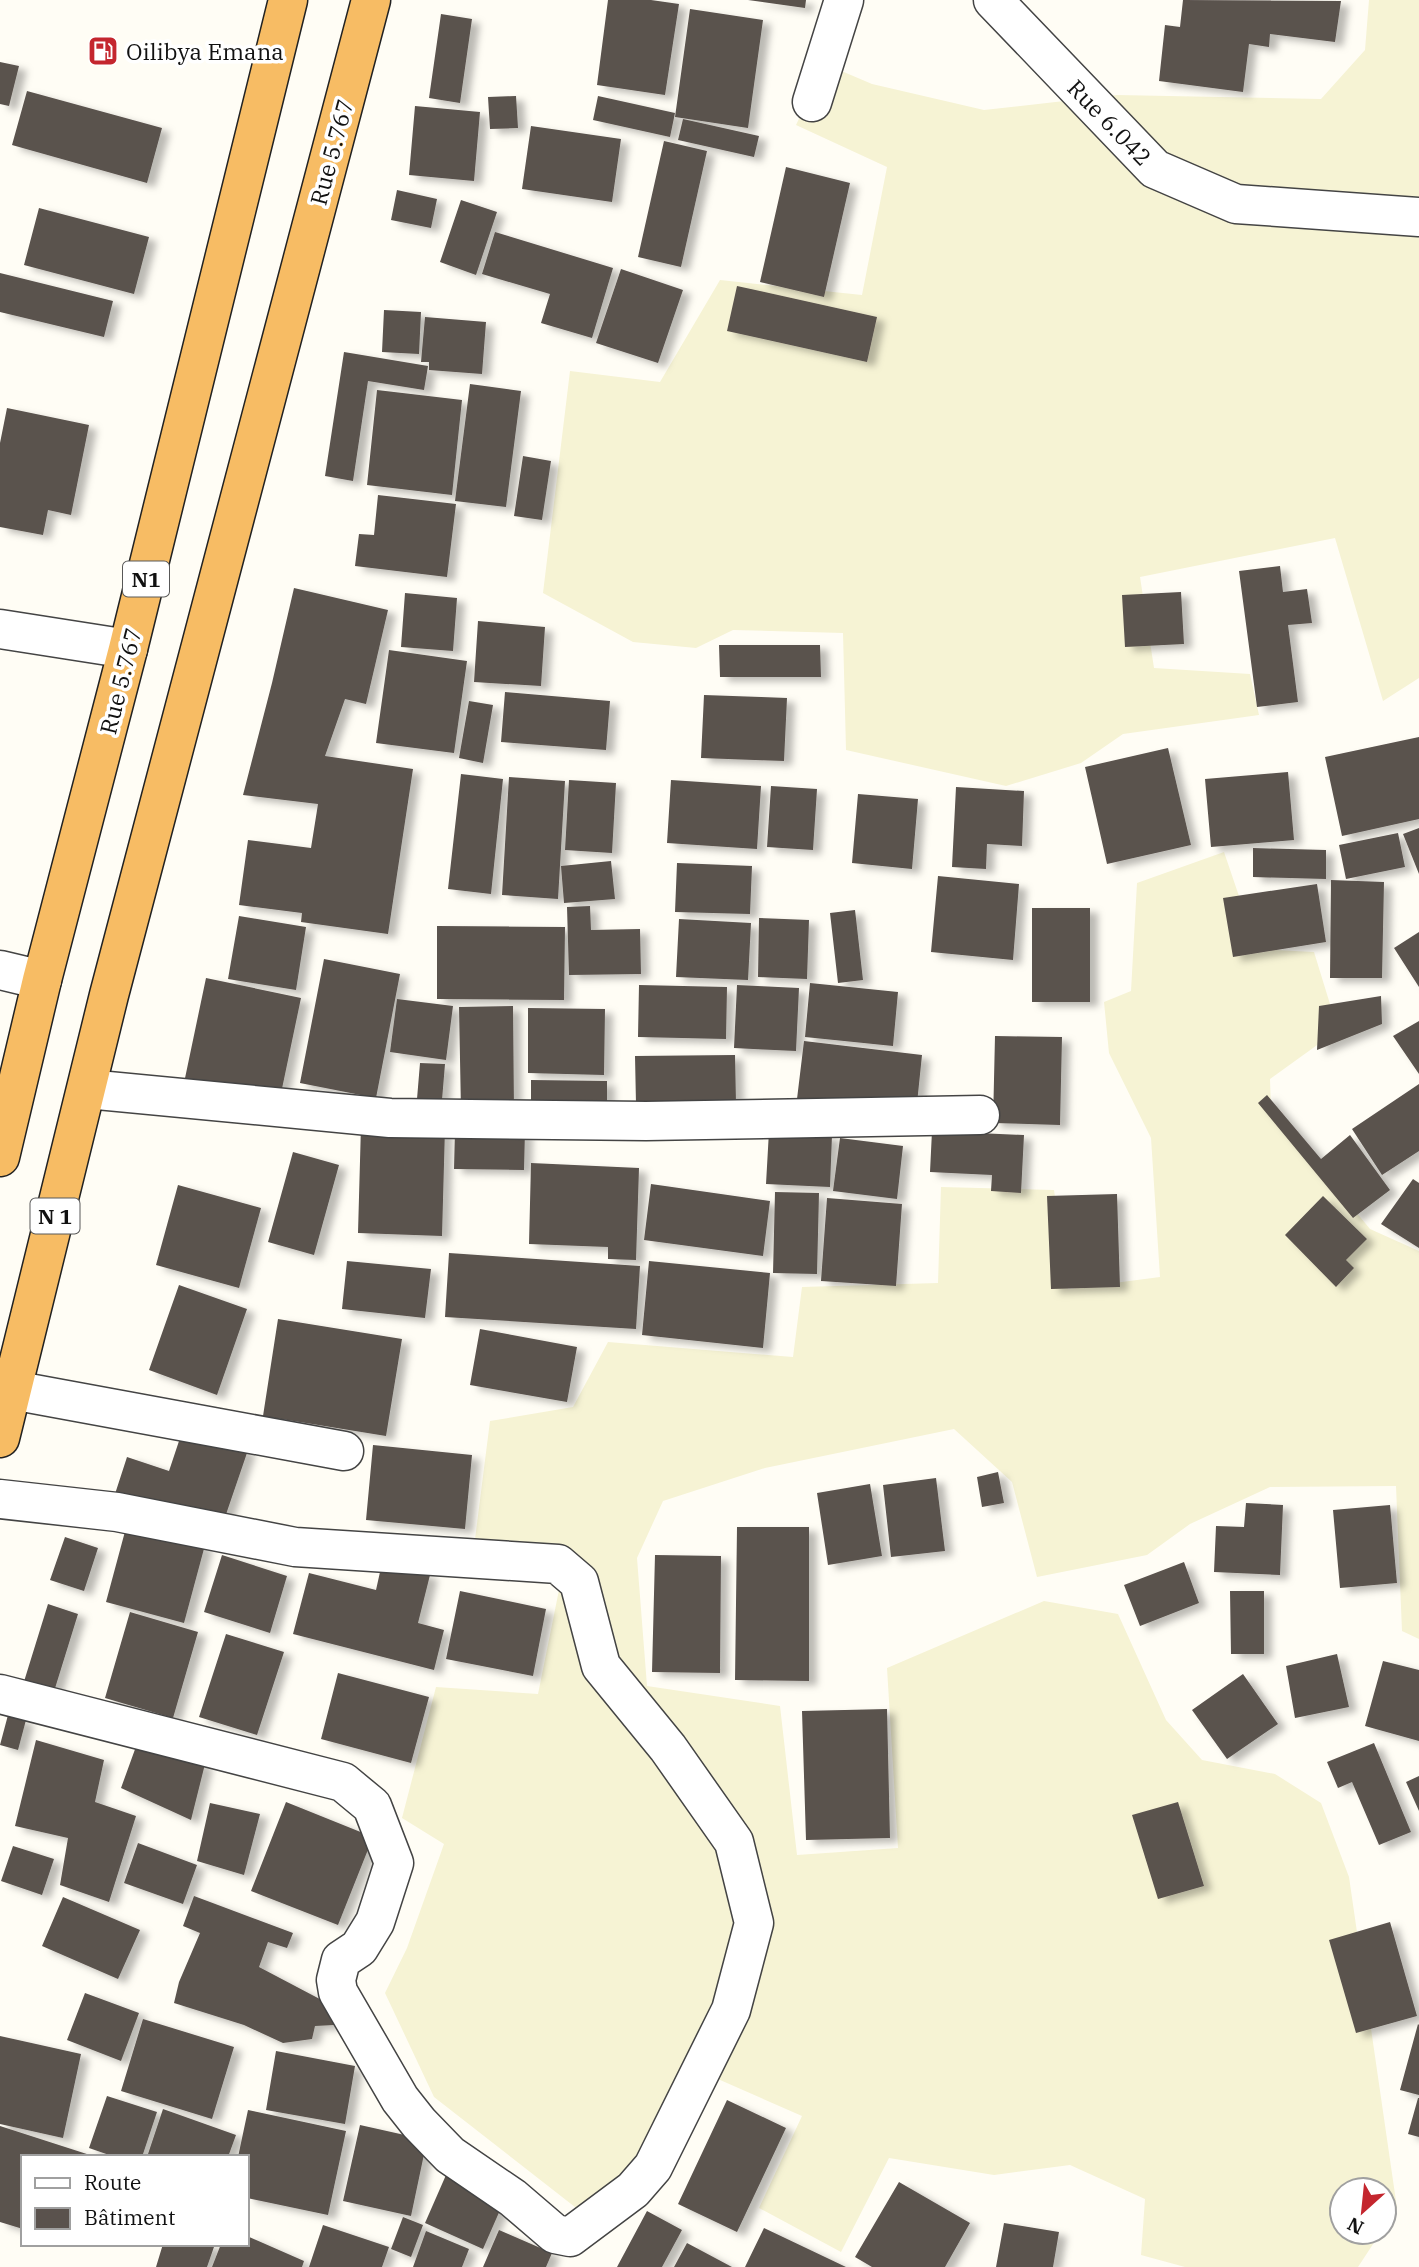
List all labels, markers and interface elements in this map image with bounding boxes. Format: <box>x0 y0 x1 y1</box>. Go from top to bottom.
fuel station icon: Oilibya Emana <box>86 34 120 68</box>
place label: Oilibya Emana <box>126 36 284 66</box>
street label: Rue 6.042 <box>1061 73 1159 171</box>
street label: Rue 5.767 <box>302 96 360 208</box>
road number: N1 <box>123 562 169 596</box>
street label: Rue 5.767 <box>92 625 148 737</box>
road number: N 1 <box>30 1198 80 1234</box>
legend <box>21 2155 248 2246</box>
text: Route <box>84 2168 141 2196</box>
north arrow <box>1328 2176 1398 2246</box>
text: Bâtiment <box>84 2203 175 2231</box>
text: N <box>1343 2212 1367 2240</box>

